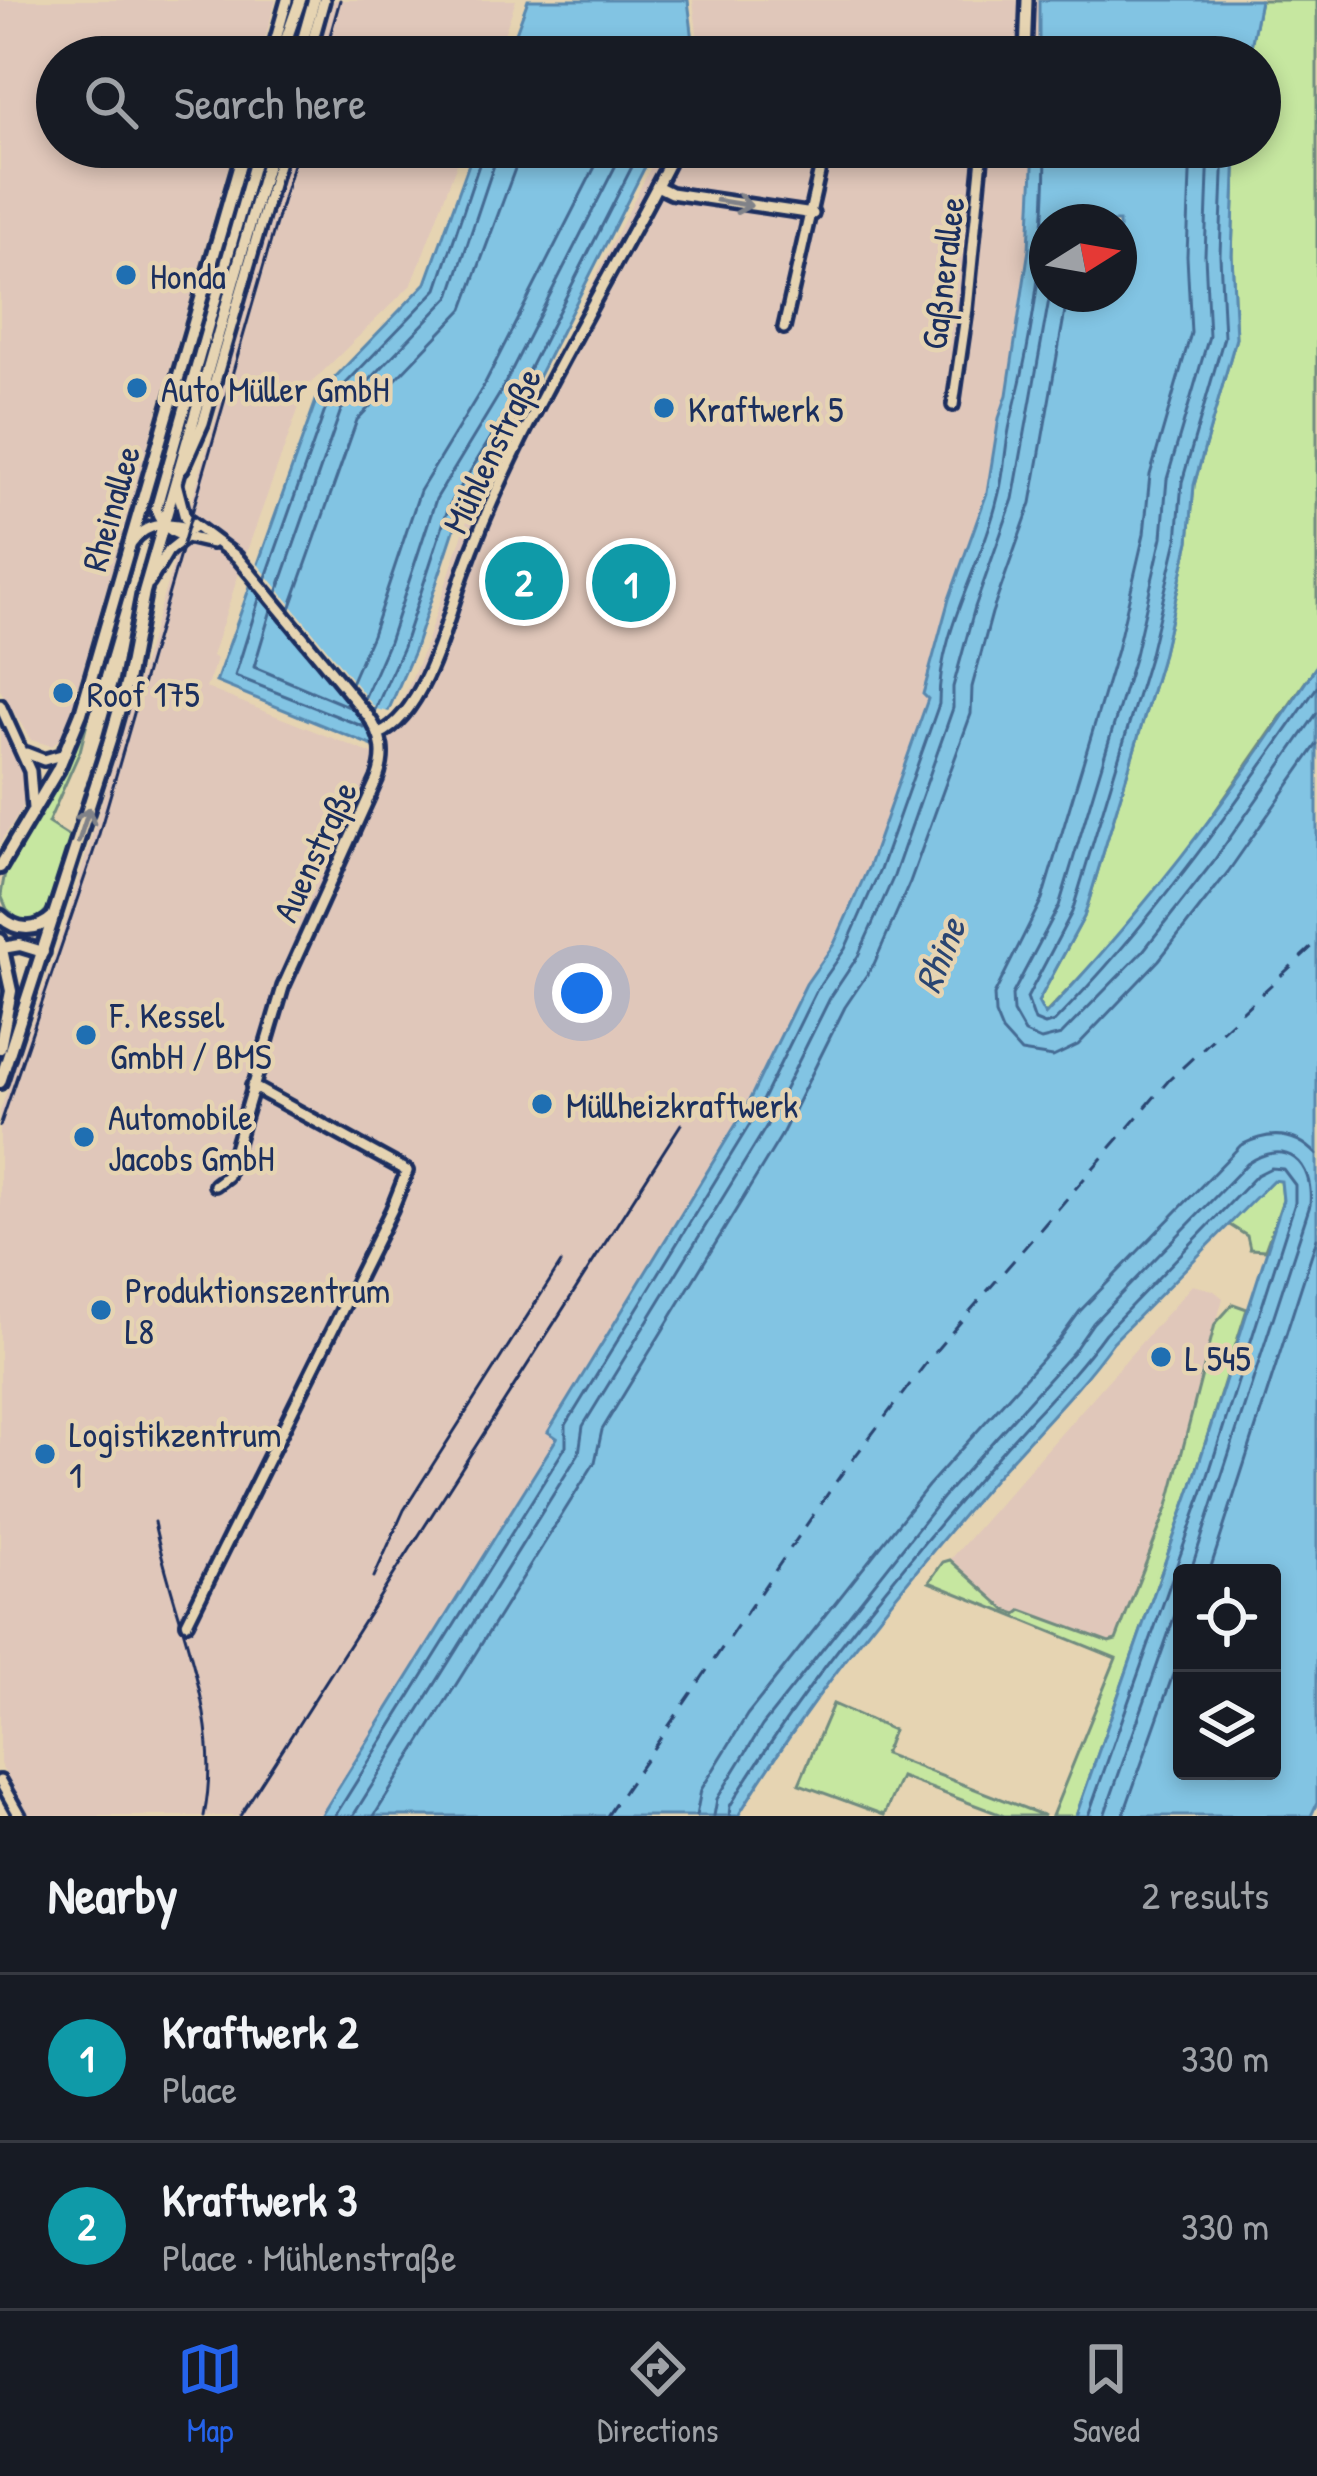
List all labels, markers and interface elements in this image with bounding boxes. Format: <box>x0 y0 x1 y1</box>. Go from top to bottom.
search box <box>36 36 1281 168</box>
icon: search <box>78 69 144 135</box>
text: Search here <box>174 72 366 133</box>
one-way arrow <box>714 192 753 215</box>
street label: Gaßnerallee <box>908 194 976 352</box>
north arrow <box>1029 204 1137 312</box>
place label: Honda <box>150 251 226 300</box>
marker: Honda <box>113 262 139 288</box>
street label: Mühlenstraße <box>430 359 552 541</box>
place label: Auto Müller GmbH <box>161 364 389 413</box>
marker: Auto Müller GmbH <box>124 375 150 401</box>
place label: Kraftwerk 5 <box>688 384 843 433</box>
marker: Kraftwerk 5 <box>651 395 677 421</box>
street label: Rheinallee <box>69 440 151 576</box>
pin: 2 <box>485 536 563 626</box>
pin: 1 <box>592 538 670 628</box>
place label: Roof 175 <box>87 669 200 718</box>
marker: Roof 175 <box>50 680 76 706</box>
street label: Auenstraße <box>260 773 368 929</box>
one-way arrow <box>74 807 96 845</box>
water label: Rhine <box>900 908 978 1000</box>
your location <box>552 963 612 1023</box>
place label: F. Kessel GmbH / BMS <box>109 990 271 1080</box>
marker: F. Kessel GmbH / BMS <box>73 1022 99 1048</box>
place label: Müllheizkraftwerk <box>566 1080 798 1129</box>
marker: Müllheizkraftwerk <box>529 1091 555 1117</box>
place label: Automobile Jacobs GmbH <box>108 1092 274 1182</box>
marker: Automobile Jacobs GmbH <box>71 1124 97 1150</box>
place label: Produktionszentrum L8 <box>125 1265 390 1355</box>
marker: Produktionszentrum L8 <box>88 1297 114 1323</box>
place label: L 545 <box>1185 1333 1251 1382</box>
marker: L 545 <box>1148 1344 1174 1370</box>
place label: Logistikzentrum 1 <box>69 1409 281 1499</box>
marker: Logistikzentrum 1 <box>32 1441 58 1467</box>
map controls <box>1173 1564 1281 1780</box>
button: locate <box>1173 1564 1281 1672</box>
button: layers <box>1173 1672 1281 1780</box>
text: Nearby <box>48 1860 178 1929</box>
text: 2 results <box>1142 1868 1269 1921</box>
text: Kraftwerk 2 <box>162 2001 358 2062</box>
text: 1 <box>80 2031 94 2084</box>
text: 330 m <box>1181 2031 1269 2084</box>
text: Place <box>162 2062 237 2115</box>
text: Kraftwerk 3 <box>162 2169 357 2230</box>
text: 2 <box>78 2199 96 2252</box>
text: 330 m <box>1181 2199 1269 2252</box>
text: Place · Mühlenstraße <box>162 2230 456 2283</box>
tab: Map <box>177 2336 243 2452</box>
tab: Directions <box>597 2336 719 2452</box>
tab: Saved <box>1073 2336 1140 2452</box>

